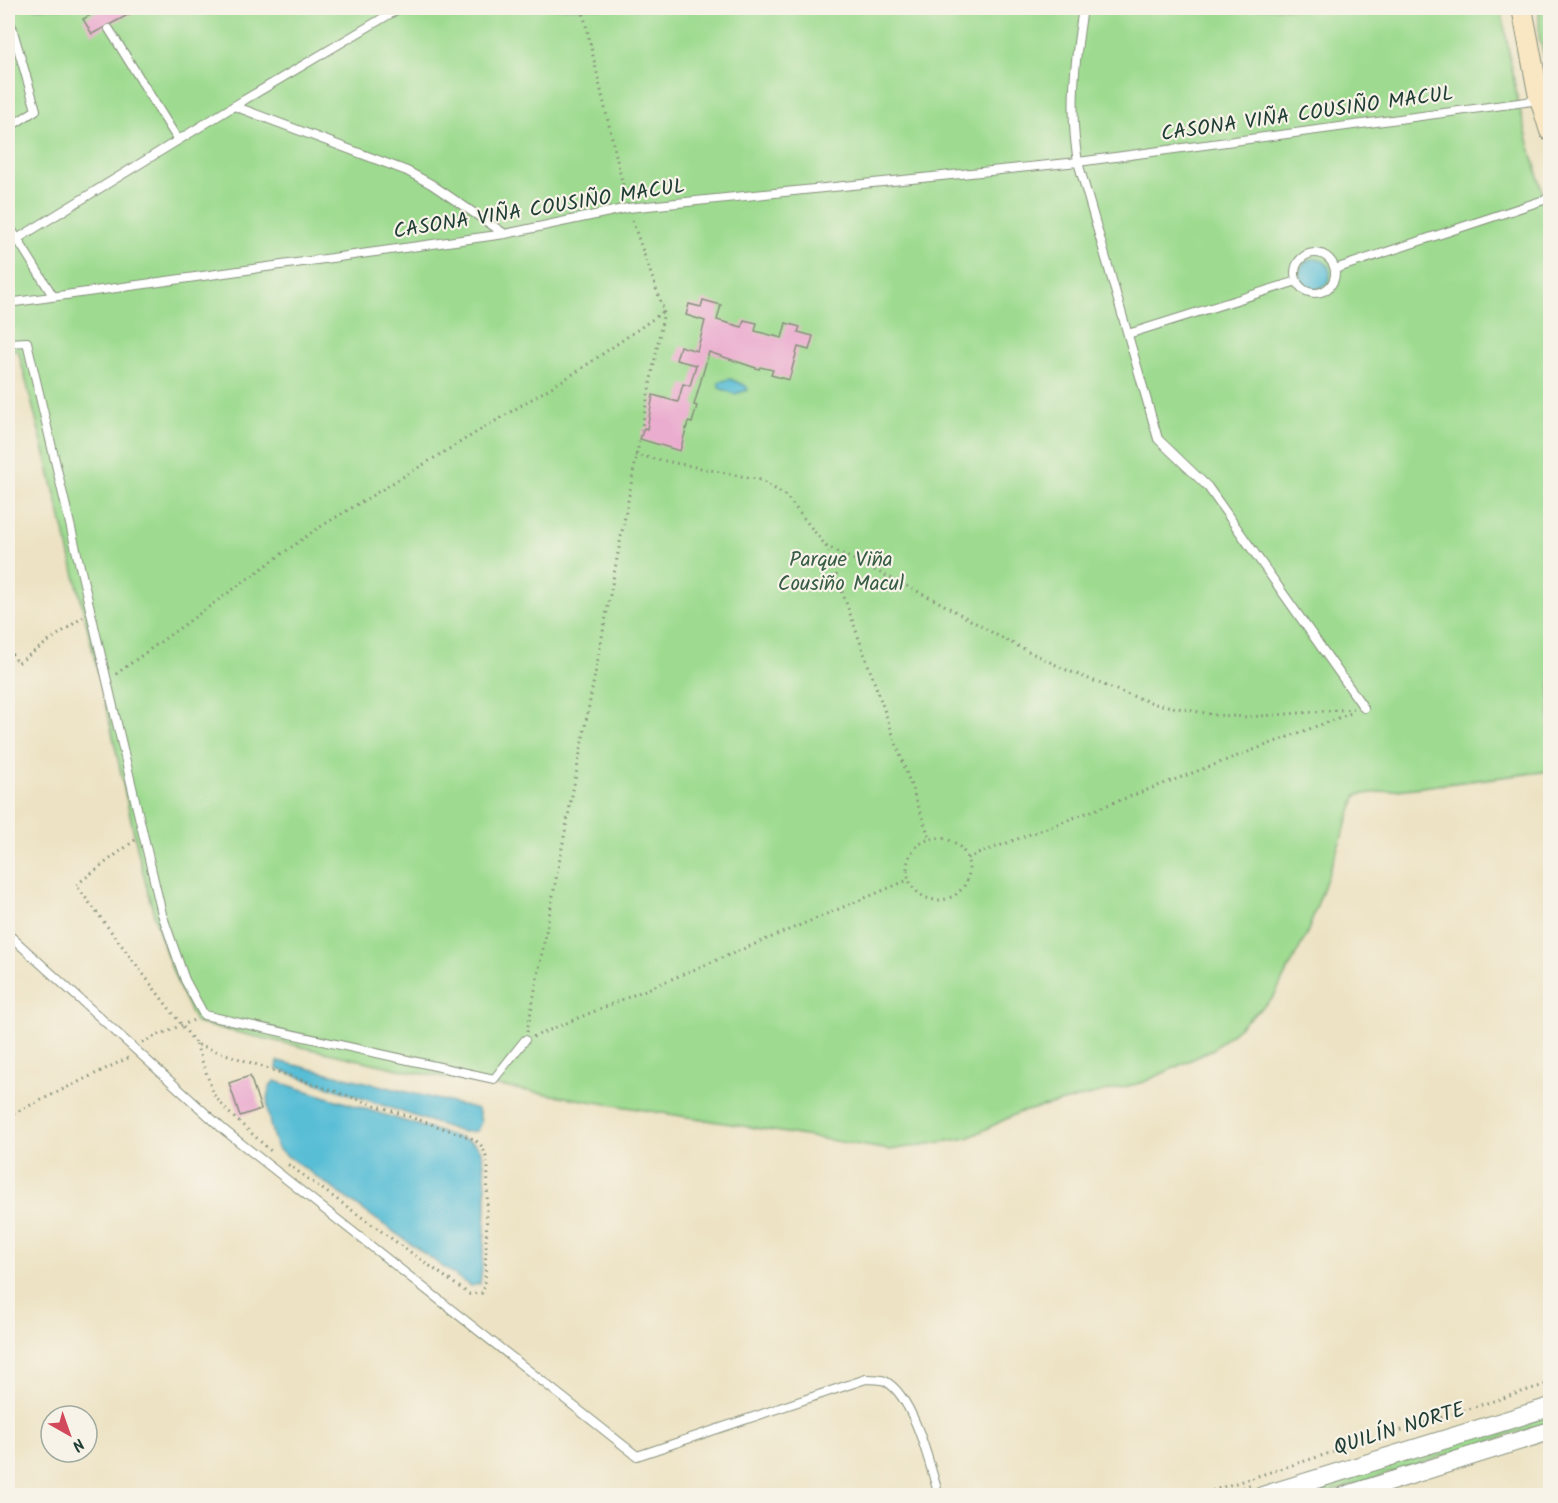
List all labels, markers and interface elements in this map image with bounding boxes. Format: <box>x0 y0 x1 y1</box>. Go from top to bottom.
street label: CASONA VIÑA COUSIÑO MACUL <box>1159 78 1456 151</box>
street label: CASONA VIÑA COUSIÑO MACUL <box>391 170 687 249</box>
park label: Parque Viña Cousiño Macul <box>778 544 904 601</box>
street label: QUILÍN NORTE <box>1330 1394 1470 1465</box>
north arrow <box>39 1404 99 1464</box>
text: N <box>66 1432 90 1457</box>

